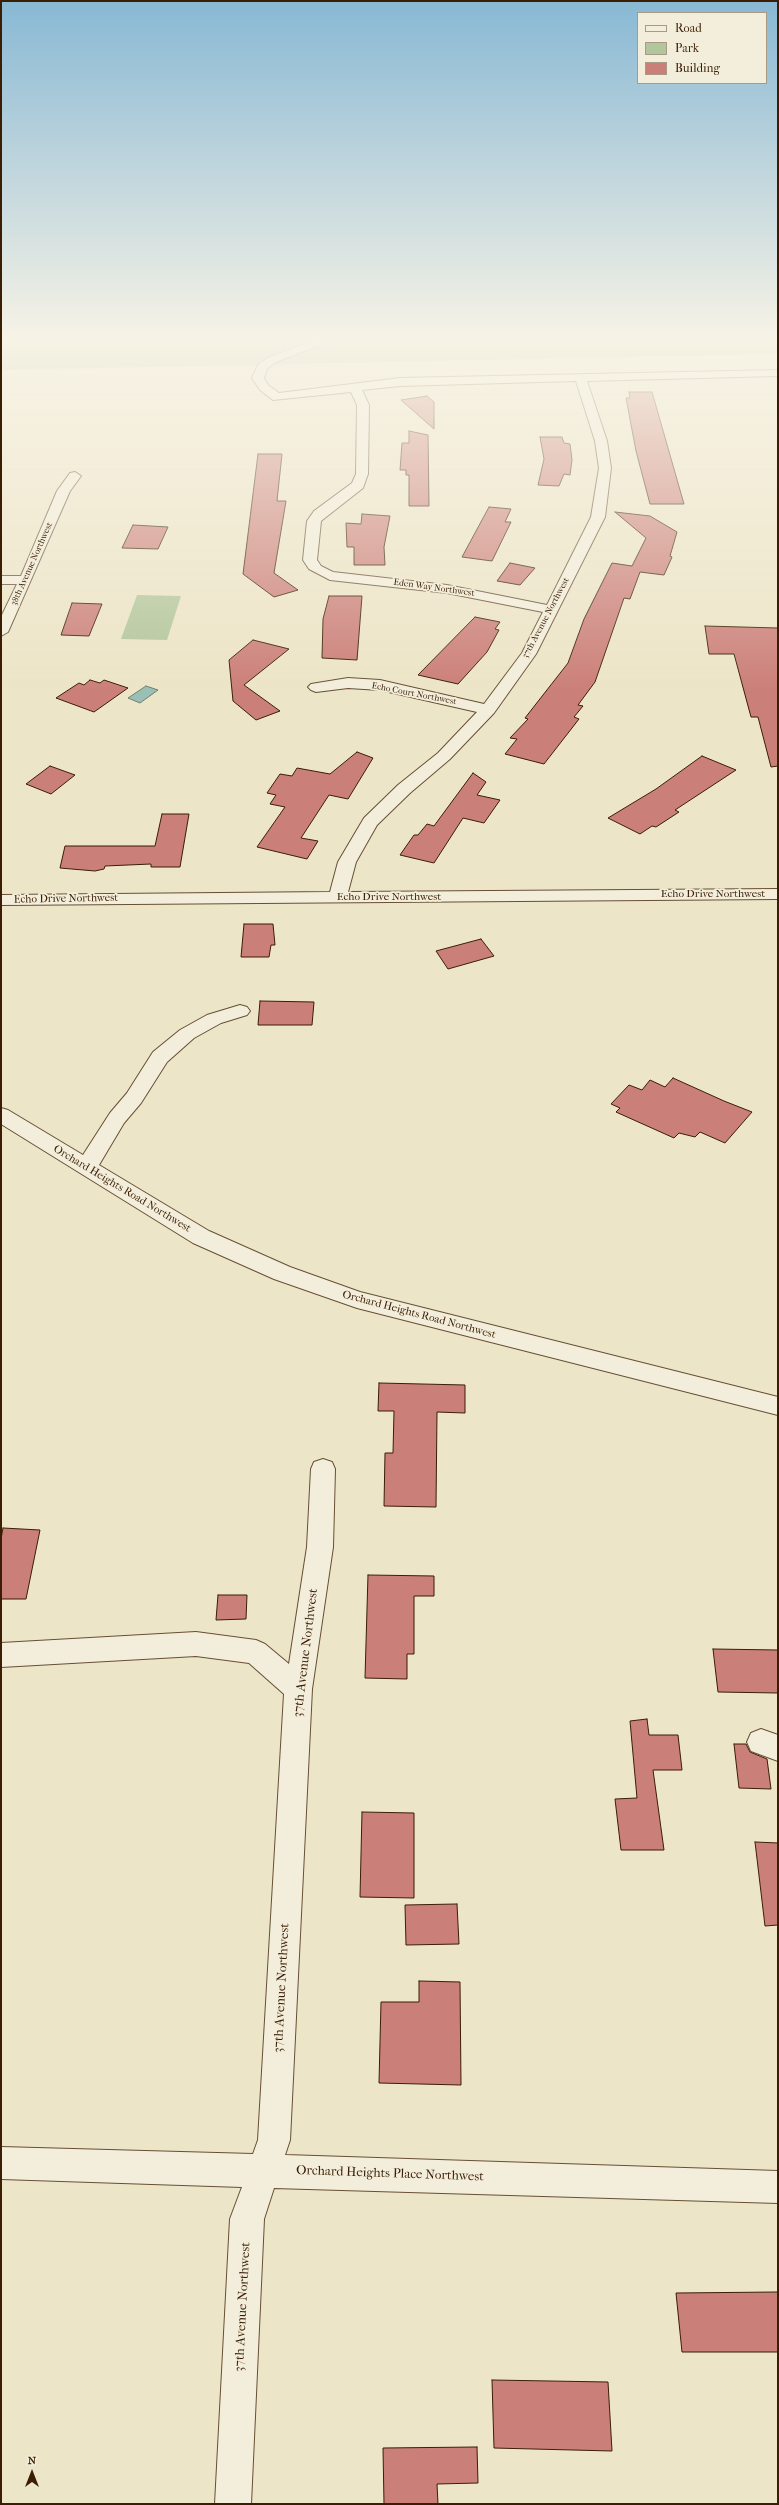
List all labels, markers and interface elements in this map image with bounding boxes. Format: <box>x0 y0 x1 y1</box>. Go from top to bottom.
legend <box>637 12 767 84</box>
text: Road <box>675 21 702 35</box>
text: Park <box>675 41 699 55</box>
text: Building <box>675 61 720 75</box>
street label: 38th Avenue Northwest <box>9 521 55 607</box>
street label: 37th Avenue Northwest <box>520 576 572 660</box>
street label: Eden Way Northwest <box>393 577 475 599</box>
street label: Echo Court Northwest <box>371 680 457 708</box>
street label: Echo Drive Northwest <box>661 887 765 901</box>
street label: Echo Drive Northwest <box>337 890 441 904</box>
street label: Echo Drive Northwest <box>14 891 118 907</box>
street label: Orchard Heights Road Northwest <box>51 1143 193 1235</box>
street label: Orchard Heights Road Northwest <box>341 1288 497 1342</box>
street label: 37th Avenue Northwest <box>290 1588 322 1718</box>
street label: 37th Avenue Northwest <box>271 1923 293 2053</box>
street label: Orchard Heights Place Northwest <box>296 2163 484 2185</box>
street label: 37th Avenue Northwest <box>232 2242 254 2372</box>
north arrow <box>12 2453 52 2493</box>
text: N <box>28 2454 36 2467</box>

